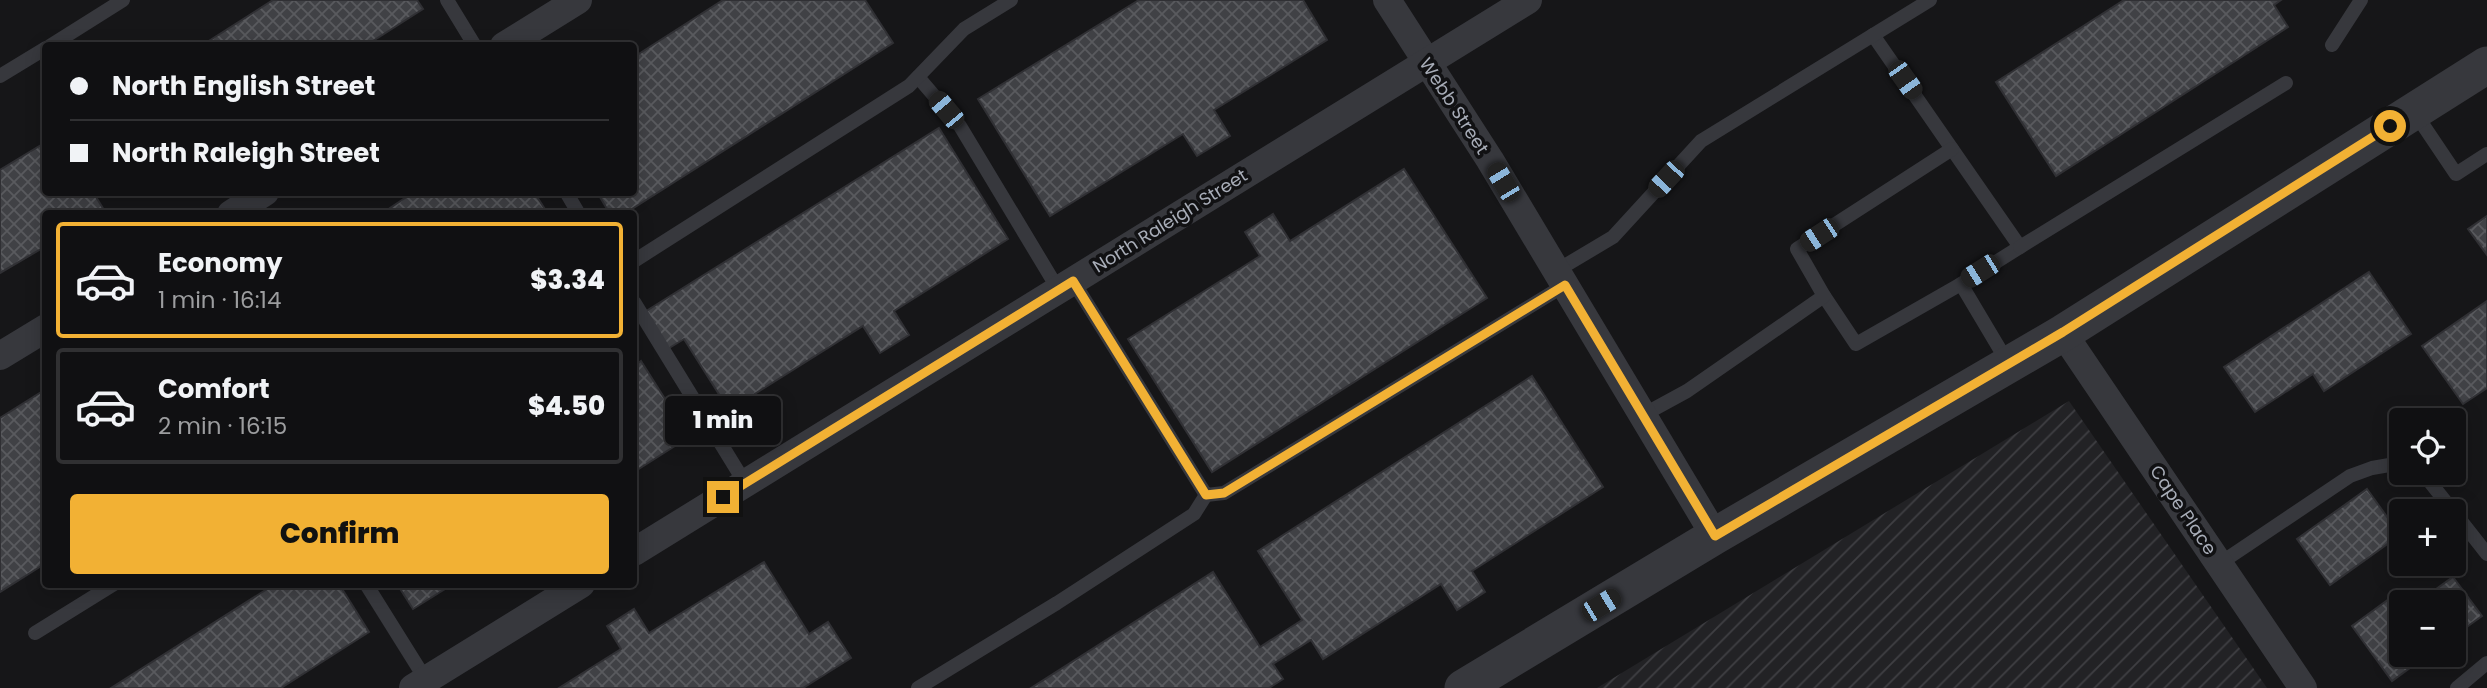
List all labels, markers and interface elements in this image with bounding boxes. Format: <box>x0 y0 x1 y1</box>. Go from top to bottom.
street label: Webb Street <box>1414 53 1495 159</box>
car <box>1885 57 1926 103</box>
text: North English Street <box>112 68 375 104</box>
car <box>925 87 968 133</box>
route start <box>2374 110 2406 142</box>
text: North Raleigh Street <box>112 135 380 171</box>
car <box>1644 156 1689 202</box>
car <box>1484 159 1523 205</box>
street label: North Raleigh Street <box>1088 163 1252 278</box>
car <box>1796 215 1843 255</box>
text: Economy <box>158 245 282 281</box>
icon: car <box>74 249 137 312</box>
car <box>1957 251 2004 291</box>
text: $3.34 <box>530 262 605 298</box>
text: 1 min · 16:14 <box>158 284 281 316</box>
text: Comfort <box>158 371 270 407</box>
icon: car <box>74 375 137 438</box>
text: $4.50 <box>528 388 605 424</box>
callout: 1 min <box>665 396 781 444</box>
text: 1 min <box>693 404 753 436</box>
map controls <box>2389 408 2466 667</box>
button: locate <box>2389 408 2466 485</box>
text: 2 min · 16:15 <box>158 410 287 442</box>
street label: Cape Place <box>2144 460 2223 560</box>
route end <box>707 481 739 513</box>
button: Confirm <box>70 494 609 574</box>
button: + <box>2389 499 2466 576</box>
car <box>1578 585 1625 625</box>
button: − <box>2389 590 2466 667</box>

